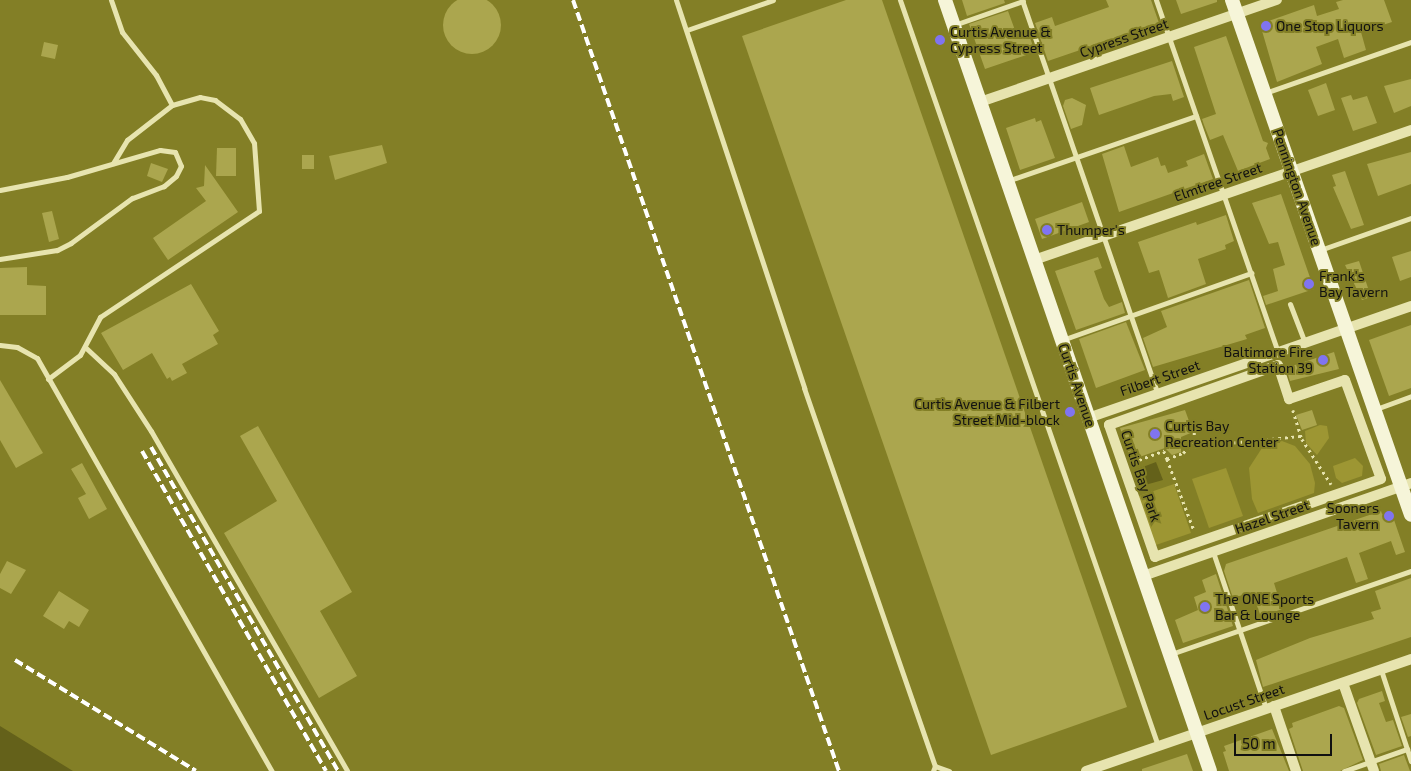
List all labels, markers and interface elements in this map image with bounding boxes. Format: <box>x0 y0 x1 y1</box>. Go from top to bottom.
street label: Cypress Street <box>1077 15 1171 61</box>
place label: One Stop Liquors <box>1276 18 1384 34</box>
marker: One Stop Liquors <box>1260 20 1272 32</box>
place label: Curtis Avenue & Cypress Street <box>950 24 1051 56</box>
marker: Curtis Avenue & Cypress Street <box>934 34 946 46</box>
street label: Pennington Avenue <box>1269 126 1325 248</box>
street label: Elmtree Street <box>1172 159 1264 205</box>
place label: Thumper's <box>1057 222 1125 238</box>
marker: Thumper's <box>1041 224 1053 236</box>
place label: Frank's Bay Tavern <box>1319 268 1389 300</box>
marker: Frank's Bay Tavern <box>1303 278 1315 290</box>
street label: Curtis Avenue <box>1055 341 1099 429</box>
place label: Baltimore Fire Station 39 <box>1224 344 1313 377</box>
marker: Baltimore Fire Station 39 <box>1317 354 1329 366</box>
street label: Filbert Street <box>1118 356 1202 400</box>
place label: Curtis Avenue & Filbert Street Mid-block <box>914 396 1060 428</box>
marker: Curtis Avenue & Filbert Street Mid-block <box>1064 406 1076 418</box>
place label: Curtis Bay Recreation Center <box>1165 418 1279 451</box>
street label: Curtis Bay Park <box>1117 428 1165 524</box>
marker: Curtis Bay Recreation Center <box>1149 428 1161 440</box>
street label: Hazel Street <box>1232 496 1312 538</box>
place label: Sooners Tavern <box>1327 500 1379 532</box>
marker: Sooners Tavern <box>1383 510 1395 522</box>
place label: The ONE Sports Bar & Lounge <box>1215 591 1314 624</box>
marker: The ONE Sports Bar & Lounge <box>1199 601 1211 613</box>
street label: Locust Street <box>1201 680 1287 724</box>
scale bar <box>1236 724 1334 756</box>
text: 50 m <box>1242 734 1276 752</box>

